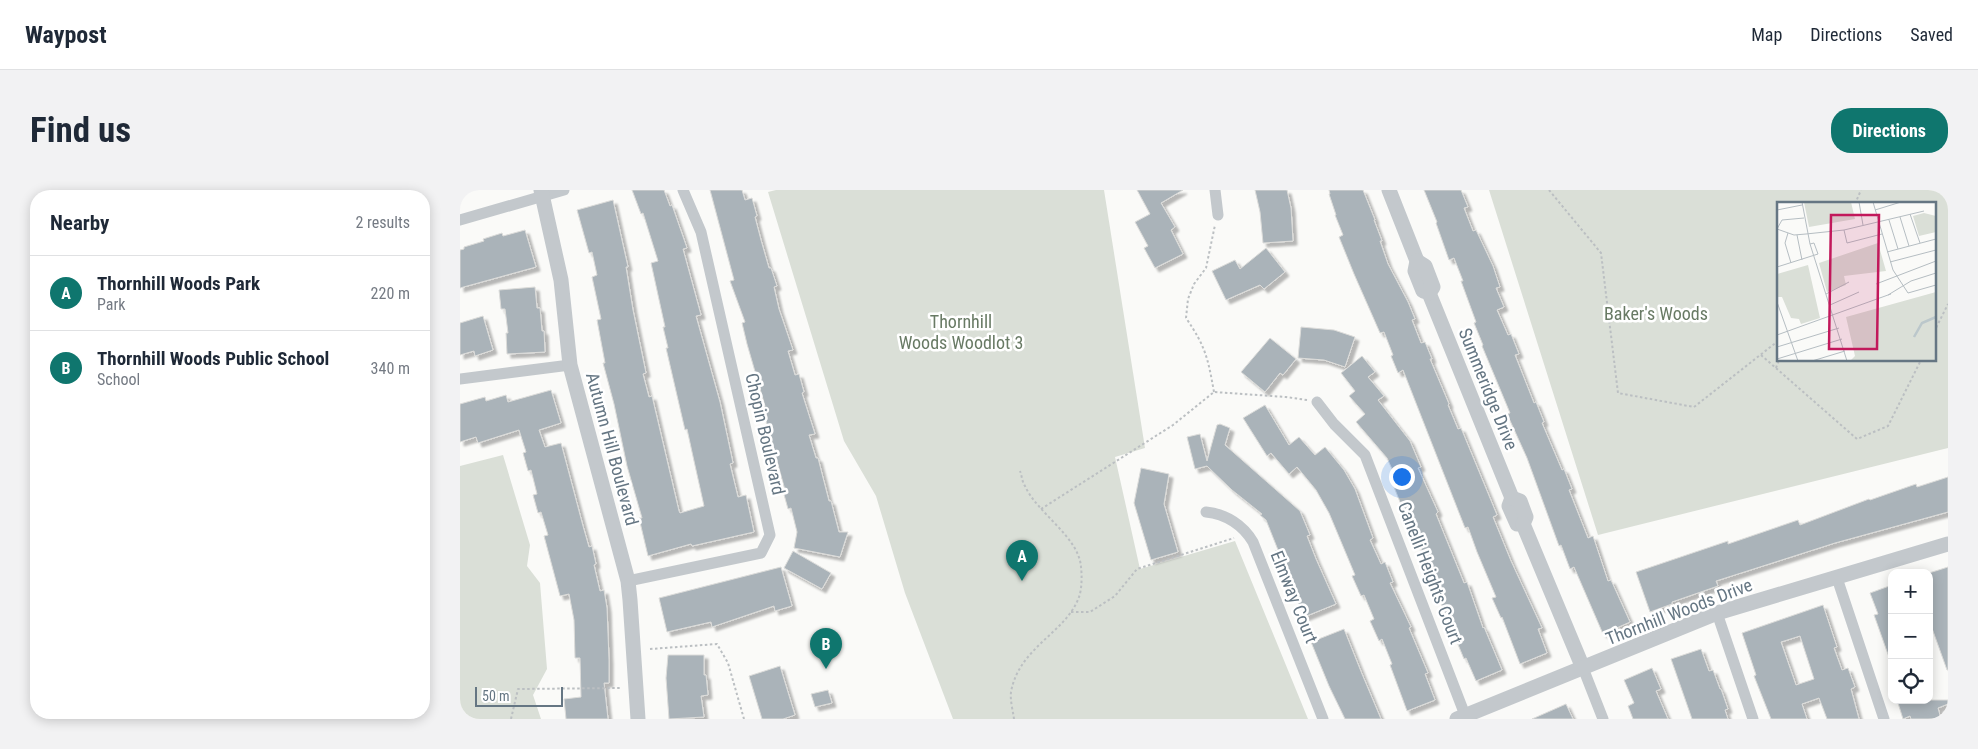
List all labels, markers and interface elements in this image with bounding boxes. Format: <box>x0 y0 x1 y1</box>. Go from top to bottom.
text: Waypost <box>25 21 107 49</box>
text: Map <box>1751 24 1782 45</box>
text: Directions <box>1810 24 1882 45</box>
text: Saved <box>1910 24 1953 45</box>
button: Directions <box>1831 108 1948 153</box>
text: Find us <box>30 110 131 151</box>
inset map <box>1777 202 1936 361</box>
text: Nearby <box>50 211 109 235</box>
text: 2 results <box>355 213 410 232</box>
text: Thornhill Woods Park <box>97 272 260 295</box>
text: A <box>61 284 71 303</box>
text: 220 m <box>371 284 410 303</box>
text: Park <box>97 295 126 314</box>
park label: Baker's Woods <box>1604 303 1708 324</box>
park label: Thornhill Woods Woodlot 3 <box>899 311 1023 353</box>
street label: Summeridge Drive <box>1454 325 1522 453</box>
text: Thornhill Woods Public School <box>97 347 329 370</box>
text: B <box>62 359 70 378</box>
text: 340 m <box>371 359 410 378</box>
text: School <box>97 370 140 389</box>
street label: Autumn Hill Boulevard <box>582 370 643 528</box>
street label: Chopin Boulevard <box>741 371 790 497</box>
your location <box>1389 464 1415 490</box>
street label: Canelli Heights Court <box>1394 499 1467 647</box>
pin: A <box>1006 540 1038 581</box>
street label: Elmway Court <box>1266 548 1322 646</box>
map controls <box>1888 569 1933 704</box>
button: + <box>1888 569 1933 614</box>
street label: Thornhill Woods Drive <box>1603 574 1755 649</box>
button: − <box>1888 614 1933 659</box>
pin: B <box>810 628 842 669</box>
button: locate <box>1888 659 1933 704</box>
scale bar <box>475 684 562 707</box>
text: 50 m <box>482 688 510 704</box>

